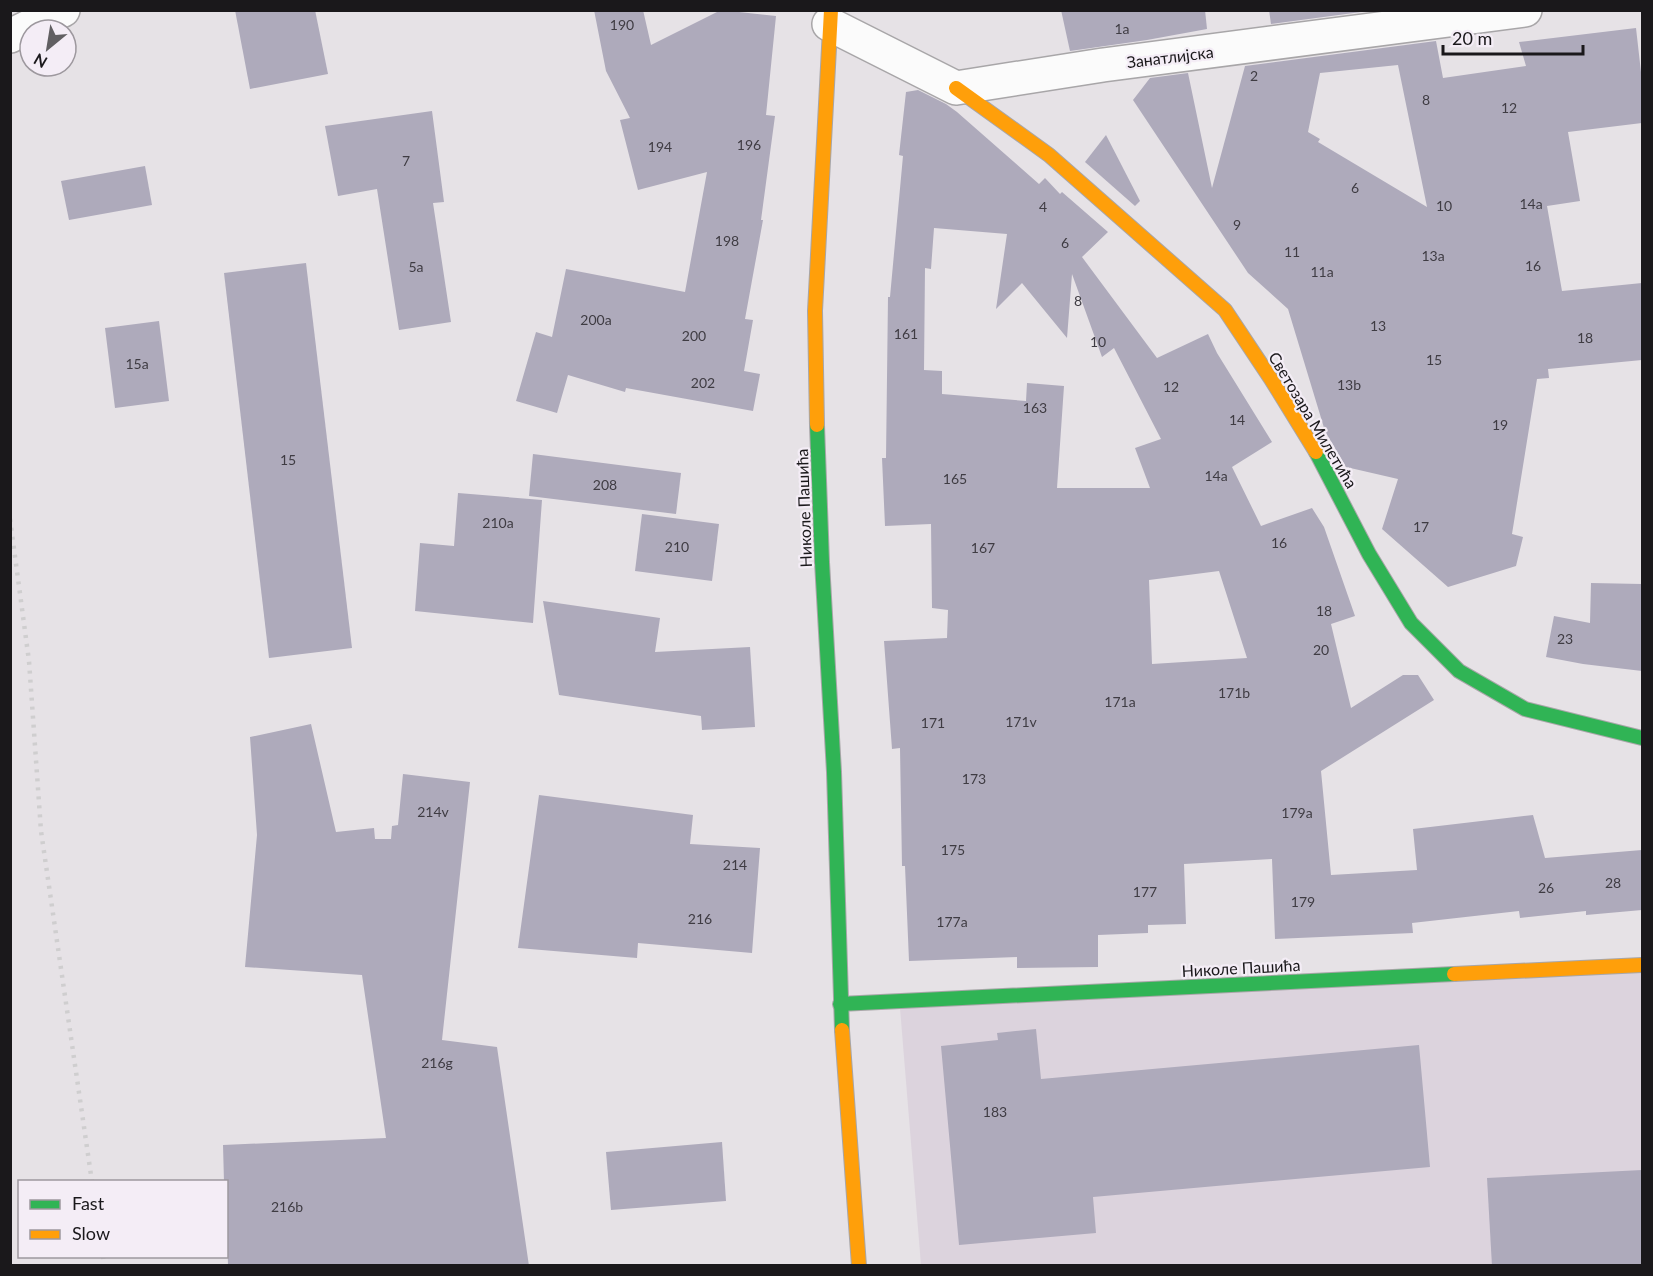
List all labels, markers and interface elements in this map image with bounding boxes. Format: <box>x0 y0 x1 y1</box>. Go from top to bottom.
house number: 190 <box>610 16 634 33</box>
north arrow <box>18 18 78 78</box>
scale bar <box>1443 18 1582 56</box>
house number: 1a <box>1114 20 1130 37</box>
text: 20 m <box>1452 27 1492 49</box>
street label: Занатлијска <box>1125 42 1214 71</box>
text: N <box>30 50 50 73</box>
house number: 2 <box>1250 67 1258 84</box>
house number: 8 <box>1422 91 1430 108</box>
house number: 12 <box>1501 99 1517 116</box>
house number: 196 <box>737 136 761 153</box>
house number: 194 <box>648 138 672 155</box>
house number: 7 <box>402 152 410 169</box>
house number: 6 <box>1351 179 1359 196</box>
house number: 14a <box>1519 195 1543 212</box>
house number: 10 <box>1436 197 1452 214</box>
house number: 4 <box>1039 198 1047 215</box>
house number: 9 <box>1233 216 1241 233</box>
house number: 198 <box>715 232 739 249</box>
house number: 6 <box>1061 234 1069 251</box>
house number: 11 <box>1284 243 1300 260</box>
house number: 13a <box>1421 247 1445 264</box>
house number: 16 <box>1525 257 1541 274</box>
house number: 5a <box>408 258 424 275</box>
house number: 11a <box>1310 263 1334 280</box>
house number: 8 <box>1074 292 1082 309</box>
house number: 200a <box>580 311 612 328</box>
house number: 13 <box>1370 317 1386 334</box>
house number: 161 <box>894 325 918 342</box>
house number: 200 <box>682 327 706 344</box>
house number: 18 <box>1577 329 1593 346</box>
house number: 10 <box>1090 333 1106 350</box>
street label: Светозара Милетића <box>1265 348 1362 491</box>
house number: 15 <box>1426 351 1442 368</box>
house number: 15a <box>125 355 149 372</box>
house number: 202 <box>691 374 715 391</box>
house number: 13b <box>1337 376 1361 393</box>
house number: 12 <box>1163 378 1179 395</box>
house number: 163 <box>1023 399 1047 416</box>
house number: 14 <box>1229 411 1245 428</box>
house number: 19 <box>1492 416 1508 433</box>
street label: Николе Пашића <box>792 448 815 568</box>
house number: 15 <box>280 451 296 468</box>
house number: 14a <box>1204 467 1228 484</box>
house number: 165 <box>943 470 967 487</box>
house number: 208 <box>593 476 617 493</box>
house number: 210a <box>482 514 514 531</box>
house number: 17 <box>1413 518 1429 535</box>
house number: 16 <box>1271 534 1287 551</box>
house number: 210 <box>665 538 689 555</box>
house number: 167 <box>971 539 995 556</box>
house number: 18 <box>1316 602 1332 619</box>
house number: 23 <box>1557 630 1573 647</box>
house number: 20 <box>1313 641 1329 658</box>
house number: 171b <box>1218 684 1250 701</box>
house number: 171a <box>1104 693 1136 710</box>
house number: 171v <box>1005 713 1038 730</box>
house number: 171 <box>921 714 945 731</box>
house number: 173 <box>962 770 986 787</box>
house number: 214v <box>417 803 450 820</box>
house number: 179a <box>1281 804 1313 821</box>
house number: 175 <box>941 841 965 858</box>
house number: 214 <box>723 856 747 873</box>
house number: 28 <box>1605 874 1621 891</box>
house number: 26 <box>1538 879 1554 896</box>
house number: 177 <box>1133 883 1157 900</box>
house number: 179 <box>1291 893 1315 910</box>
house number: 216 <box>688 910 712 927</box>
house number: 177a <box>936 913 968 930</box>
street label: Николе Пашића <box>1181 955 1301 980</box>
house number: 216g <box>421 1054 453 1071</box>
house number: 183 <box>983 1103 1007 1120</box>
legend <box>18 1180 228 1258</box>
text: Fast <box>72 1192 105 1214</box>
house number: 216b <box>271 1198 303 1215</box>
text: Slow <box>72 1222 110 1244</box>

